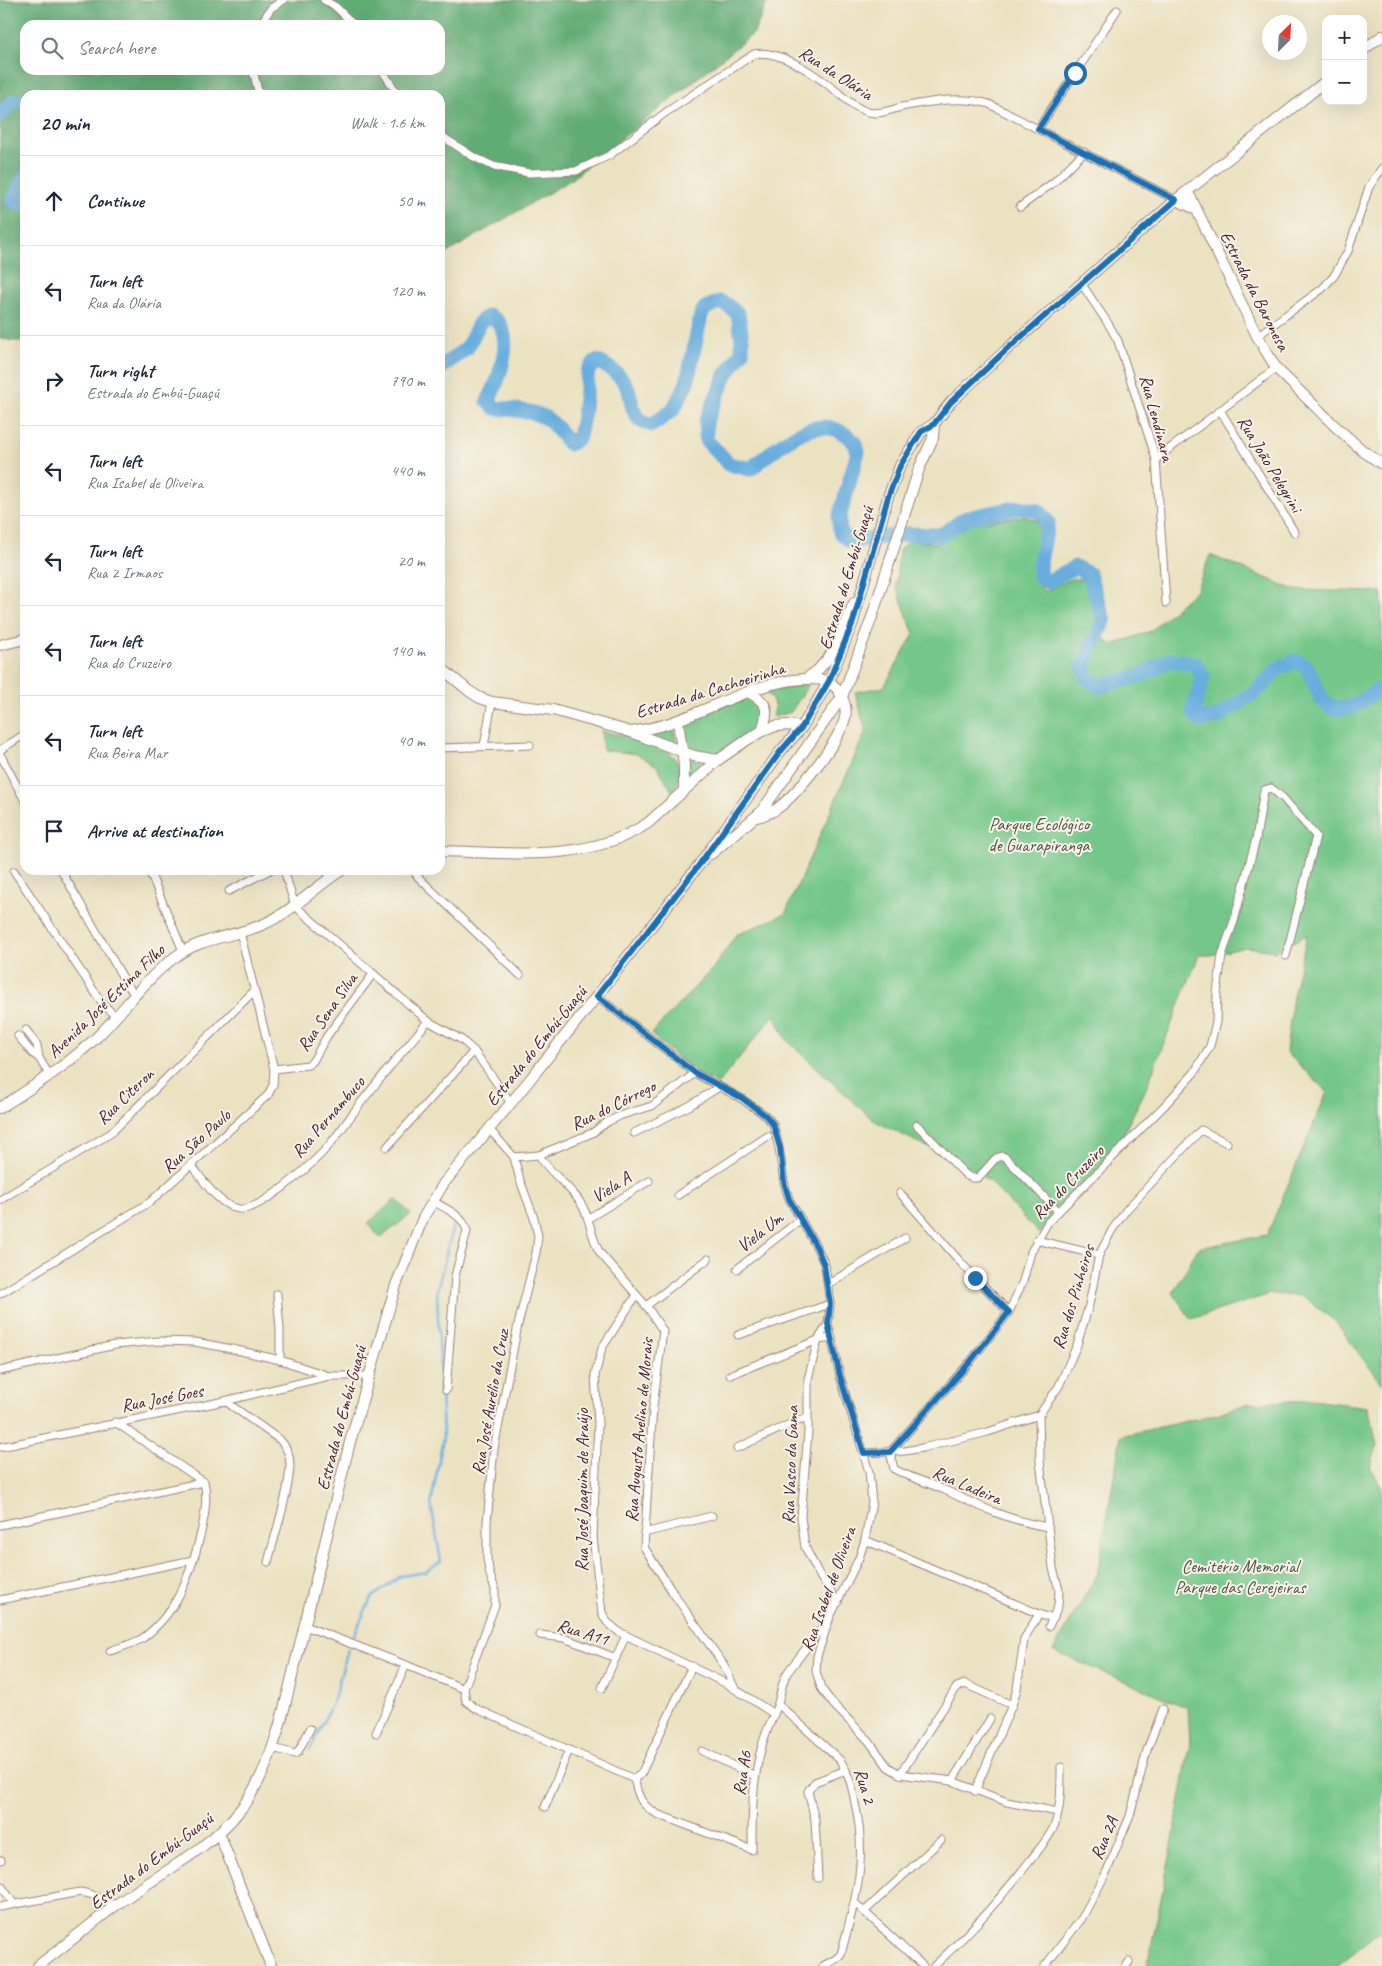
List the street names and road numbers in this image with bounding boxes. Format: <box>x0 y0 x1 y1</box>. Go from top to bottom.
street label: Rua da Olária <box>795 41 878 106</box>
street label: Estrada da Baronesa <box>1215 227 1295 356</box>
street label: Rua Lendinara <box>1135 372 1180 465</box>
street label: Rua João Pelegrini <box>1233 412 1309 518</box>
street label: Estrada do Embú-Guaçú <box>814 503 879 652</box>
street label: Estrada da Cachoeirinha <box>633 656 788 723</box>
street label: Avenida José Estima Filho <box>43 938 170 1063</box>
street label: Rua Sena Silva <box>292 967 363 1055</box>
street label: Estrada do Embú-Guaçú <box>481 981 592 1110</box>
street label: Rua Citeron <box>91 1062 159 1129</box>
street label: Rua Pernambuco <box>287 1070 371 1162</box>
street label: Rua do Córrego <box>567 1074 660 1135</box>
street label: Rua São Paulo <box>157 1103 236 1178</box>
street label: Rua do Cruzeiro <box>1027 1139 1110 1224</box>
street label: Viela A <box>587 1166 635 1207</box>
street label: Viela Um <box>733 1207 788 1257</box>
street label: Rua dos Pinheiros <box>1047 1240 1100 1352</box>
street label: Rua José Aurélio da Cruz <box>466 1325 514 1476</box>
street label: Rua Augusto Avelino de Morais <box>620 1335 658 1523</box>
street label: Estrada do Embú-Guaçú <box>311 1342 371 1492</box>
street label: Rua José Goes <box>119 1379 206 1417</box>
street label: Rua Vasco da Gama <box>777 1404 803 1525</box>
street label: Rua José Joaquim de Araújo <box>571 1407 593 1572</box>
street label: Rua Ladeira <box>929 1461 1006 1510</box>
street label: Rua Isabel de Oliveira <box>795 1522 861 1654</box>
street label: Rua A11 <box>555 1614 612 1650</box>
street label: Rua A6 <box>728 1748 756 1797</box>
street label: Rua 2 <box>850 1766 881 1808</box>
street label: Estrada do Embú-Guaçú <box>85 1807 218 1914</box>
street label: Rua 2A <box>1085 1812 1123 1863</box>

